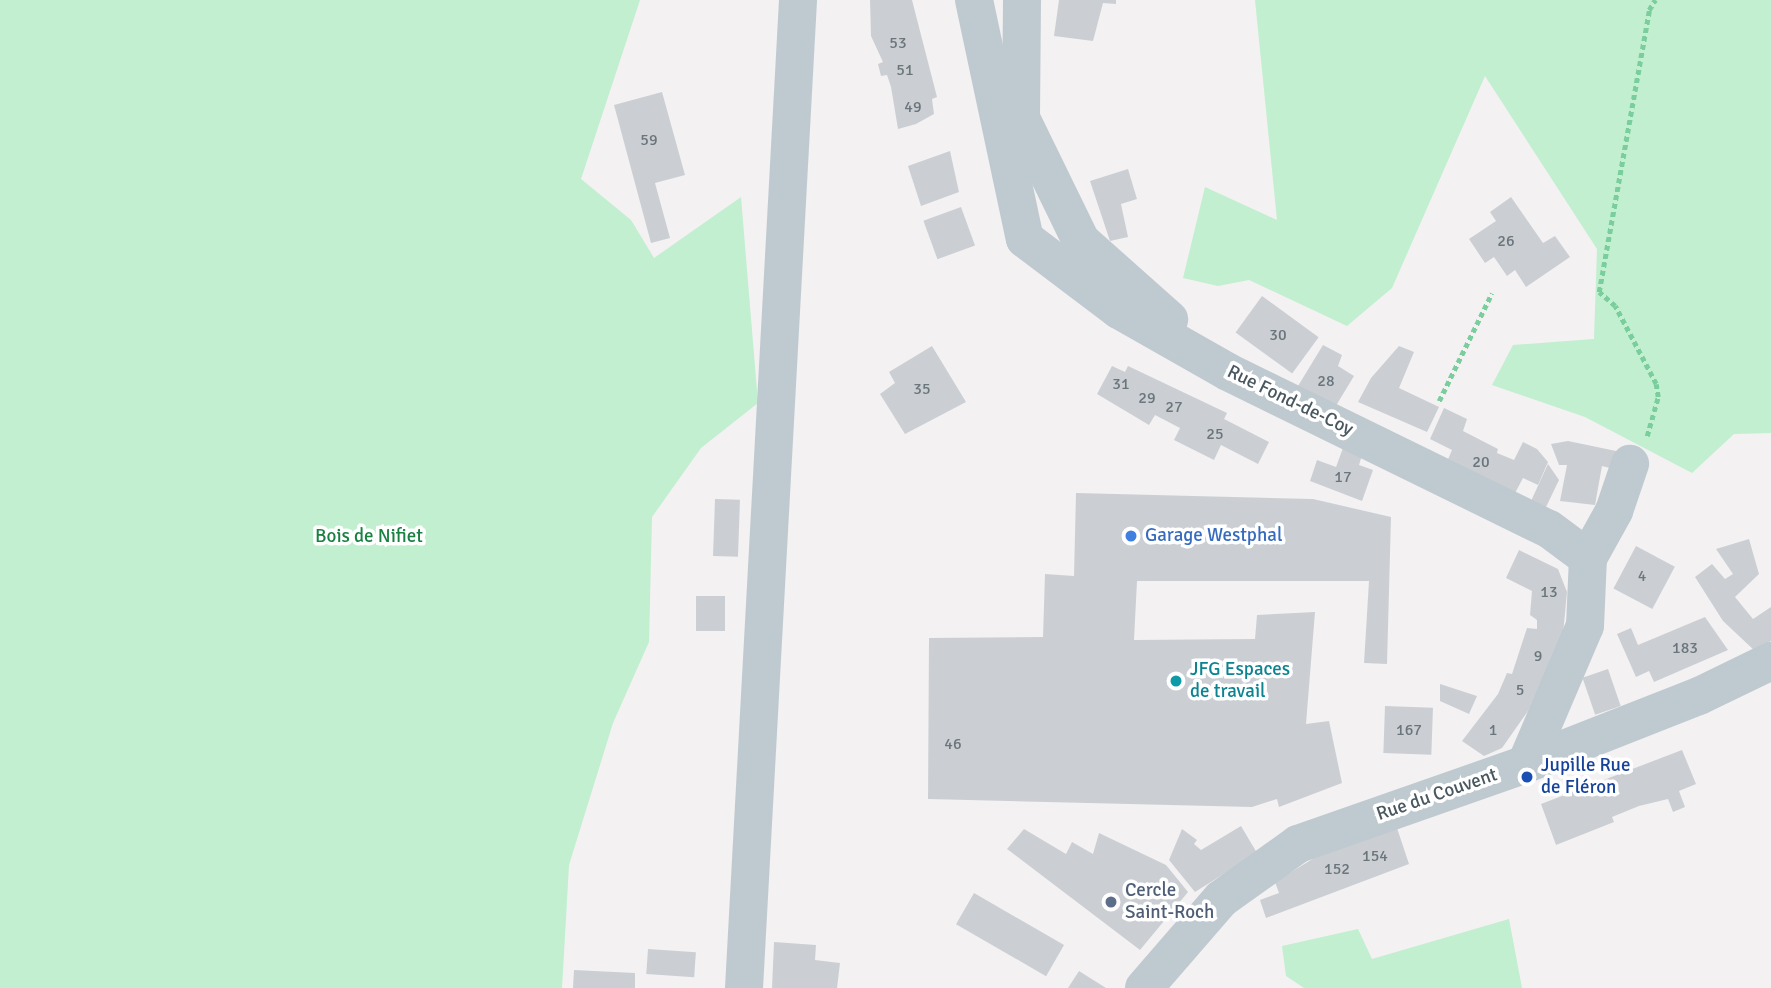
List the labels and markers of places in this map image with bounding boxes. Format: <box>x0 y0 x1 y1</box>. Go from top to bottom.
place label: Garage Westphal <box>1145 525 1282 547</box>
marker: Garage Westphal <box>1123 528 1139 544</box>
place label: JFG Espaces de travail <box>1190 659 1290 703</box>
marker: JFG Espaces de travail <box>1168 673 1184 689</box>
place label: Jupille Rue de Fléron <box>1541 755 1630 799</box>
marker: Jupille Rue de Fléron <box>1519 769 1535 785</box>
place label: Cercle Saint-Roch <box>1125 880 1214 924</box>
marker: Cercle Saint-Roch <box>1103 894 1119 910</box>

